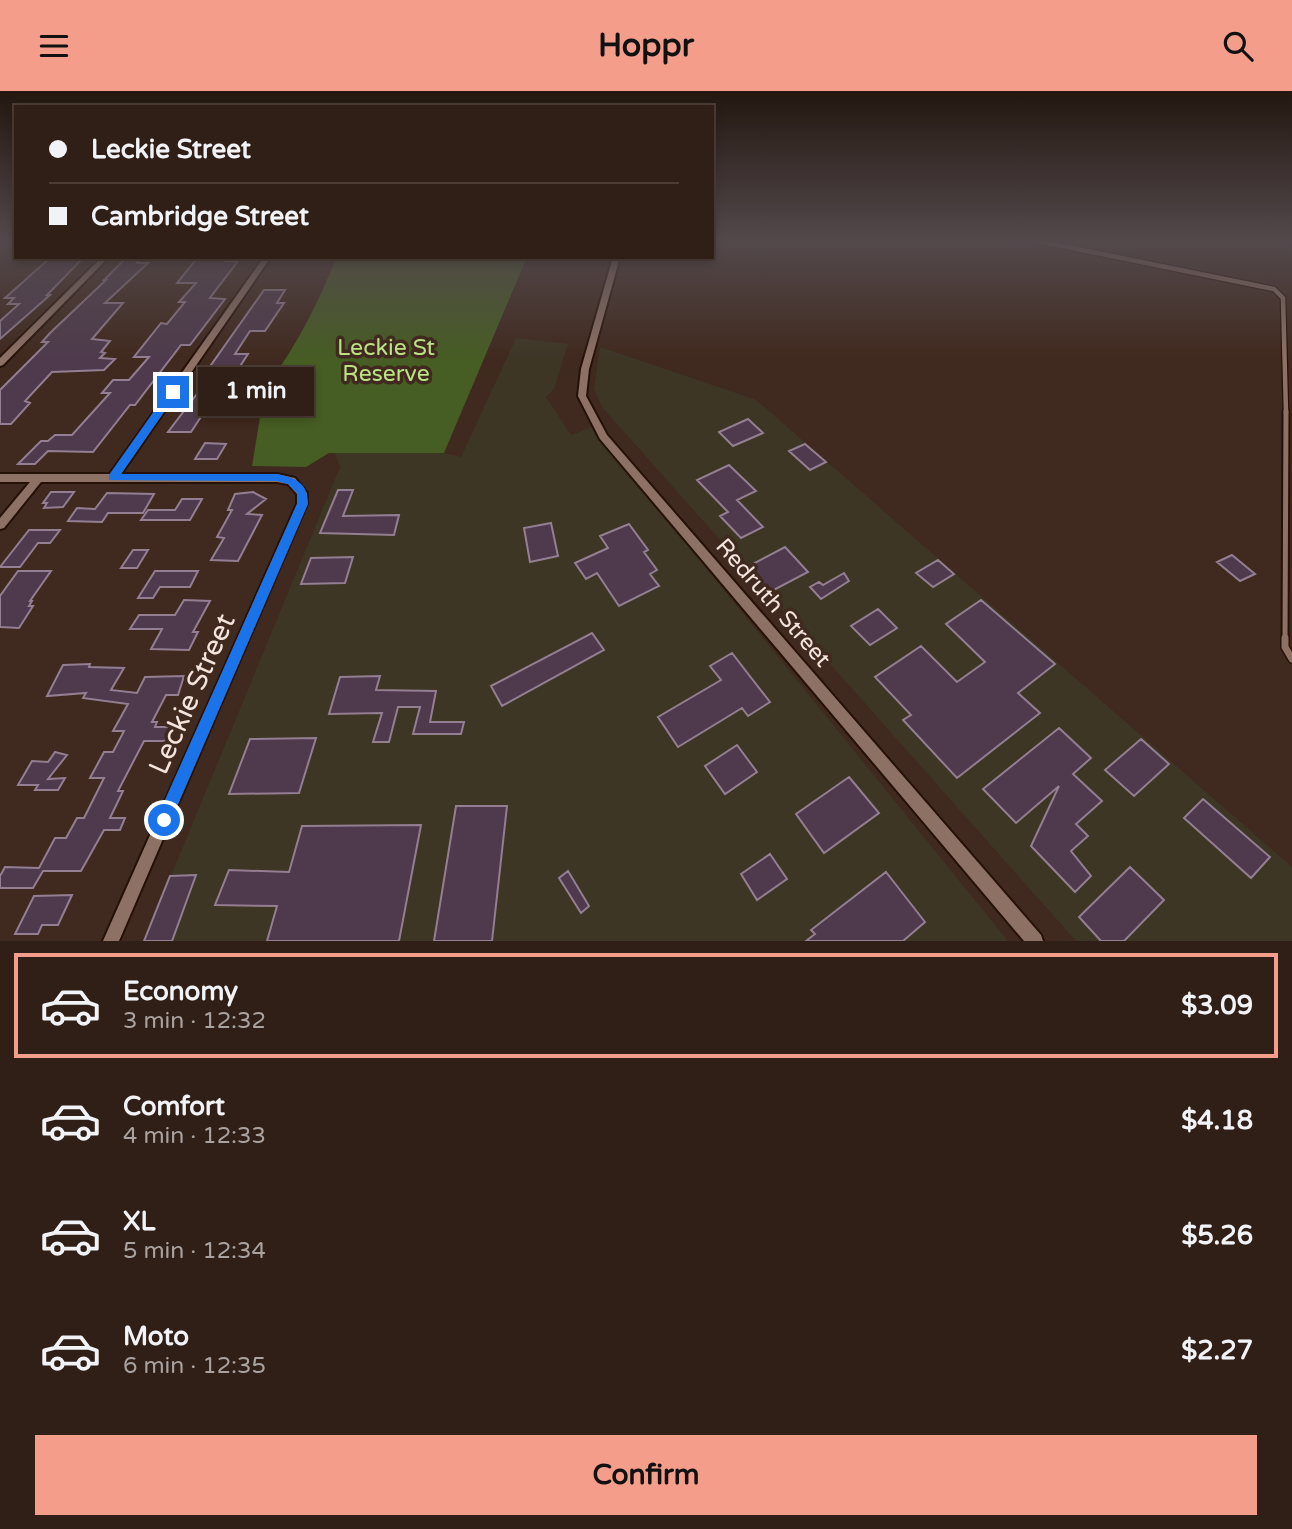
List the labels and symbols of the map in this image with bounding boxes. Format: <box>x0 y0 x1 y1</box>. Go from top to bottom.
park label: Leckie St Reserve <box>337 334 435 388</box>
callout: 1 min <box>198 367 313 417</box>
route end <box>157 376 189 408</box>
street label: Redruth Street <box>710 533 837 673</box>
street label: Leckie Street <box>141 608 243 780</box>
route start <box>148 804 180 836</box>

